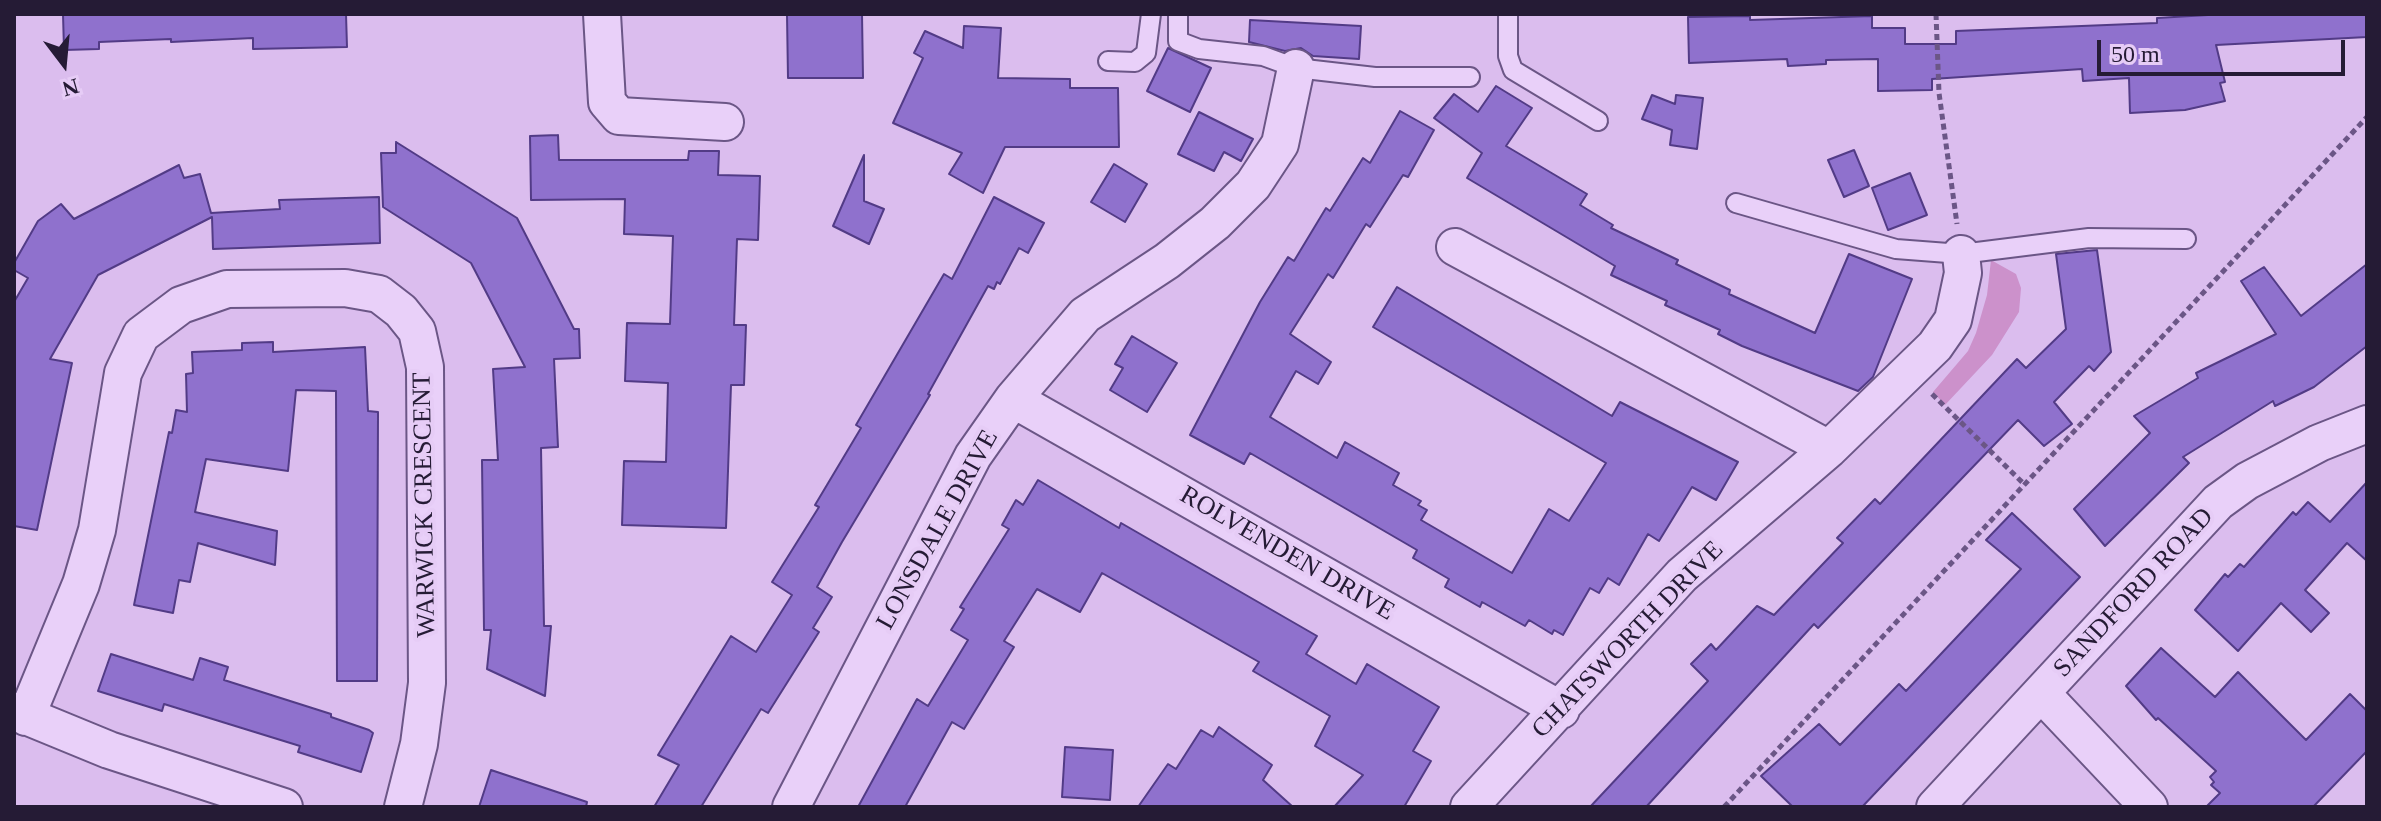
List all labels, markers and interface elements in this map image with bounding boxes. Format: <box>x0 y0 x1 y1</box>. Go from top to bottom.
north arrow <box>24 24 104 104</box>
scale bar <box>2101 24 2349 74</box>
text: 50 m <box>2111 41 2160 67</box>
text: N <box>60 73 82 102</box>
street label: WARWICK CRESCENT <box>407 372 443 638</box>
street label: LONSDALE DRIVE <box>870 425 1006 635</box>
street label: ROLVENDEN DRIVE <box>1174 480 1400 628</box>
street label: SANDFORD ROAD <box>2047 502 2221 684</box>
street label: CHATSWORTH DRIVE <box>1526 535 1730 745</box>

